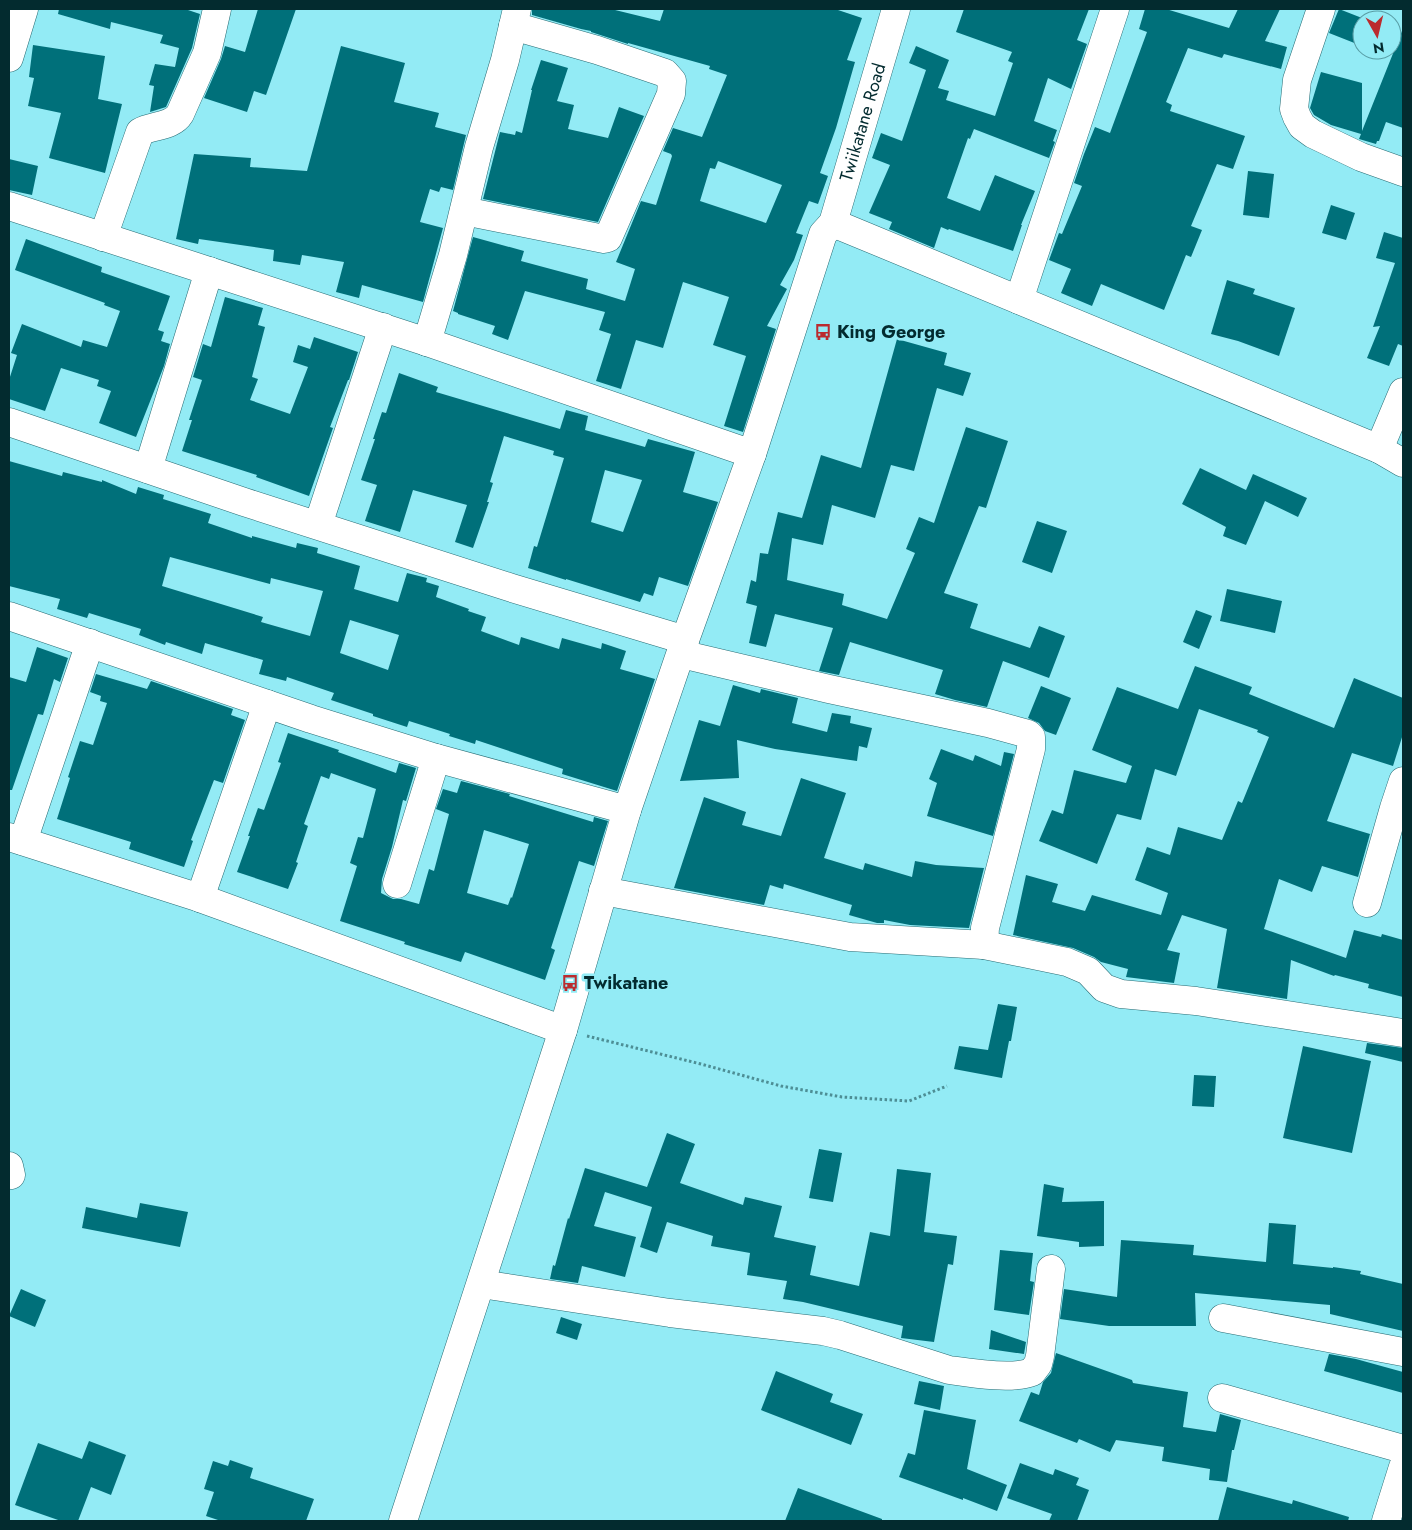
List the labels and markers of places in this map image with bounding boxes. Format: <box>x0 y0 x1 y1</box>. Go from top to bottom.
place label: King George <box>837 319 945 345</box>
bus stop icon: King George <box>813 322 833 342</box>
place label: Twikatane <box>584 970 668 996</box>
bus stop icon: Twikatane <box>560 973 580 993</box>

